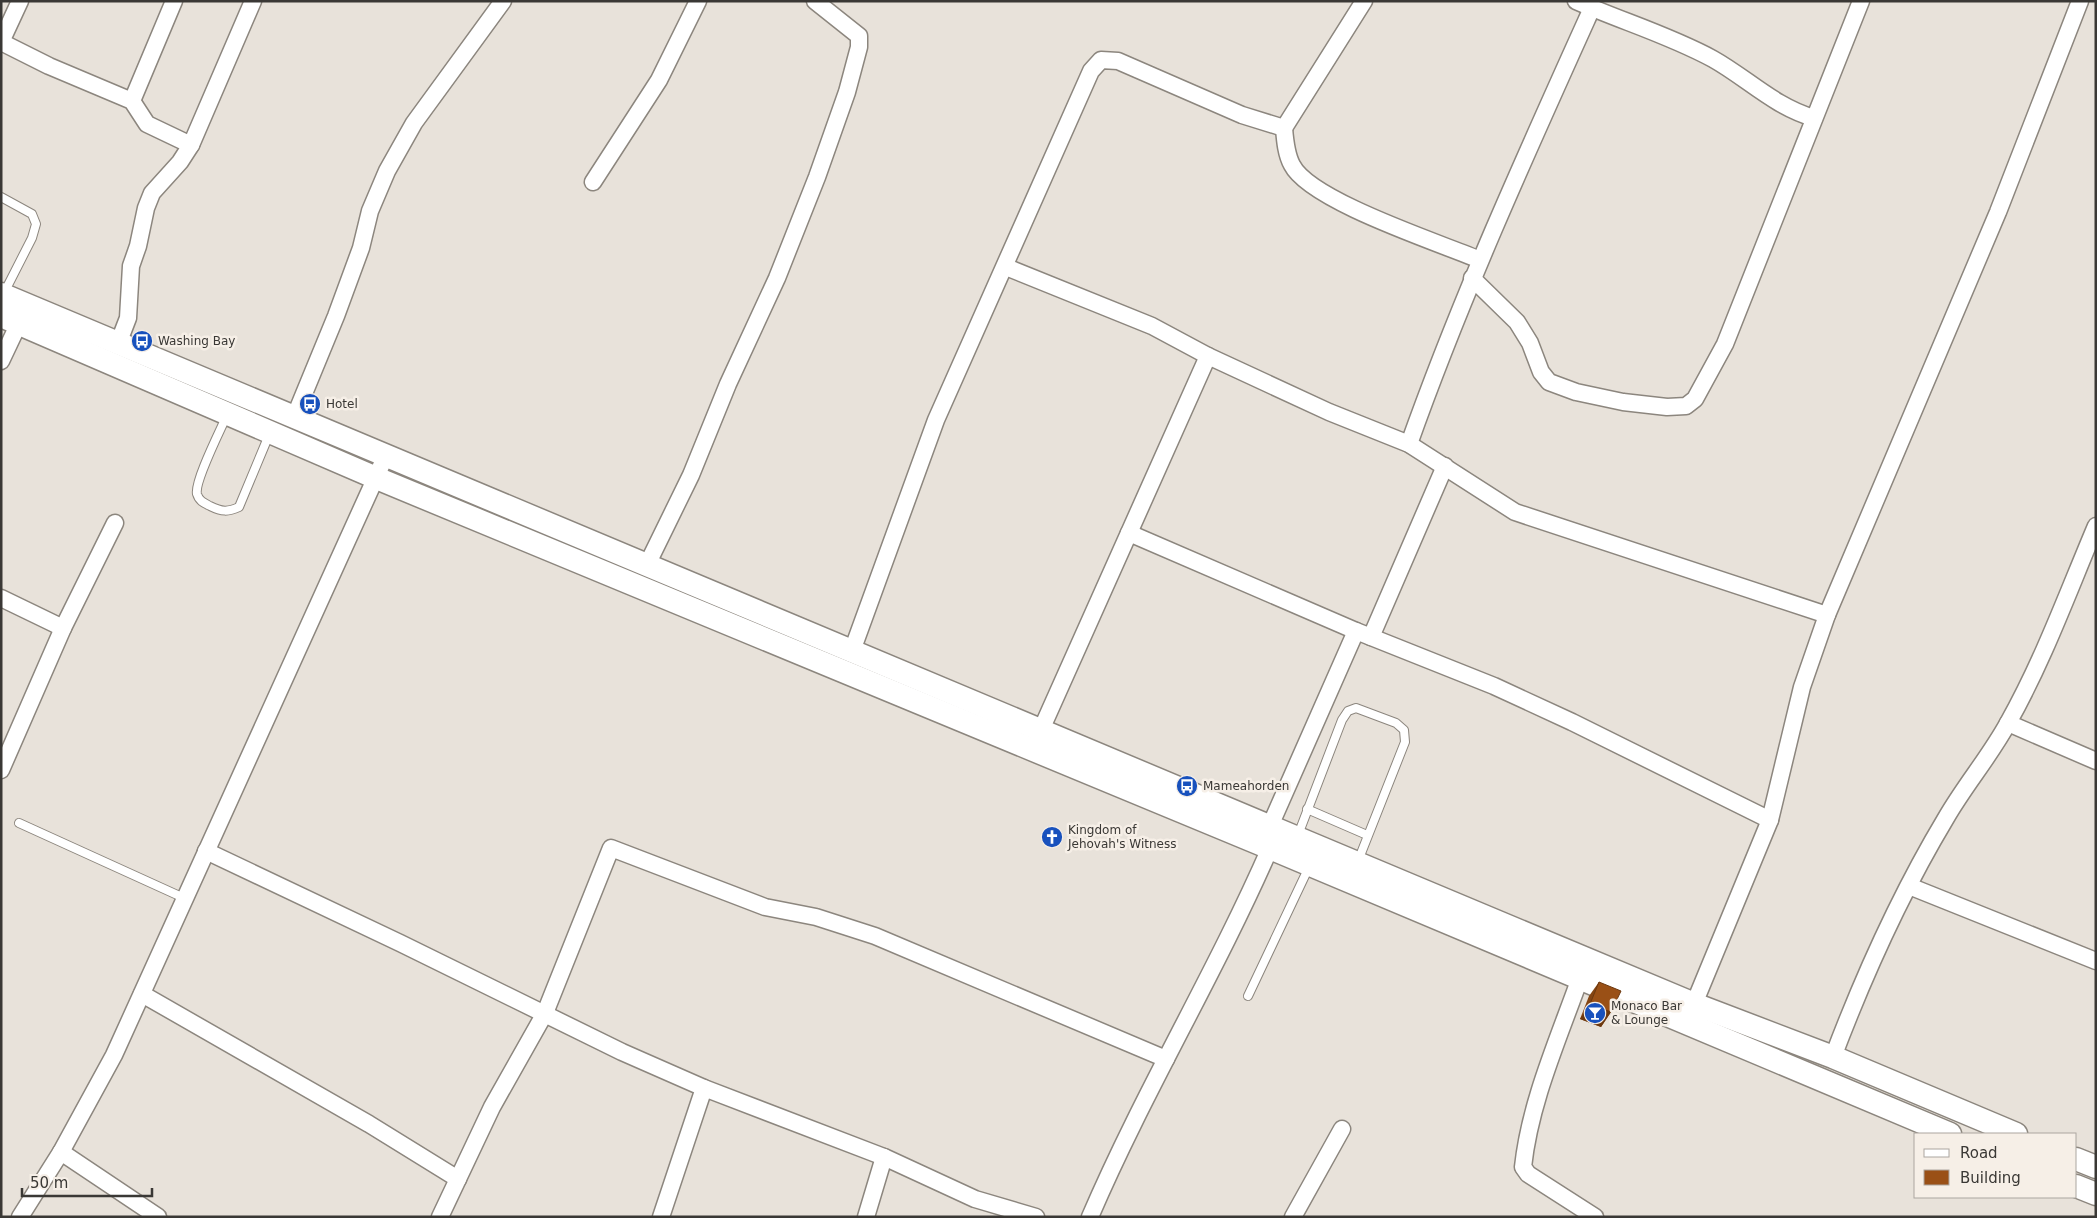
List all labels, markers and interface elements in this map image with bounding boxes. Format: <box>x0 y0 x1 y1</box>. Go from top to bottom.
bus stop icon: Washing Bay <box>130 329 154 353</box>
place label: Washing Bay <box>158 334 235 348</box>
bus stop icon: Hotel <box>298 392 322 416</box>
place label: Hotel <box>326 397 358 411</box>
bus stop icon: Mameahorden <box>1175 774 1199 798</box>
place label: Mameahorden <box>1203 779 1289 793</box>
place label: Kingdom of Jehovah's Witness <box>1067 823 1176 851</box>
church icon: Kingdom of Jehovah's Witness <box>1040 825 1064 849</box>
place label: Monaco Bar & Lounge <box>1611 999 1682 1027</box>
bar icon: Monaco Bar & Lounge <box>1583 1001 1607 1025</box>
legend <box>1914 1133 2077 1198</box>
text: Road <box>1960 1144 1998 1162</box>
scale bar <box>22 1166 152 1198</box>
text: Building <box>1960 1169 2021 1187</box>
text: 50 m <box>30 1174 68 1192</box>

